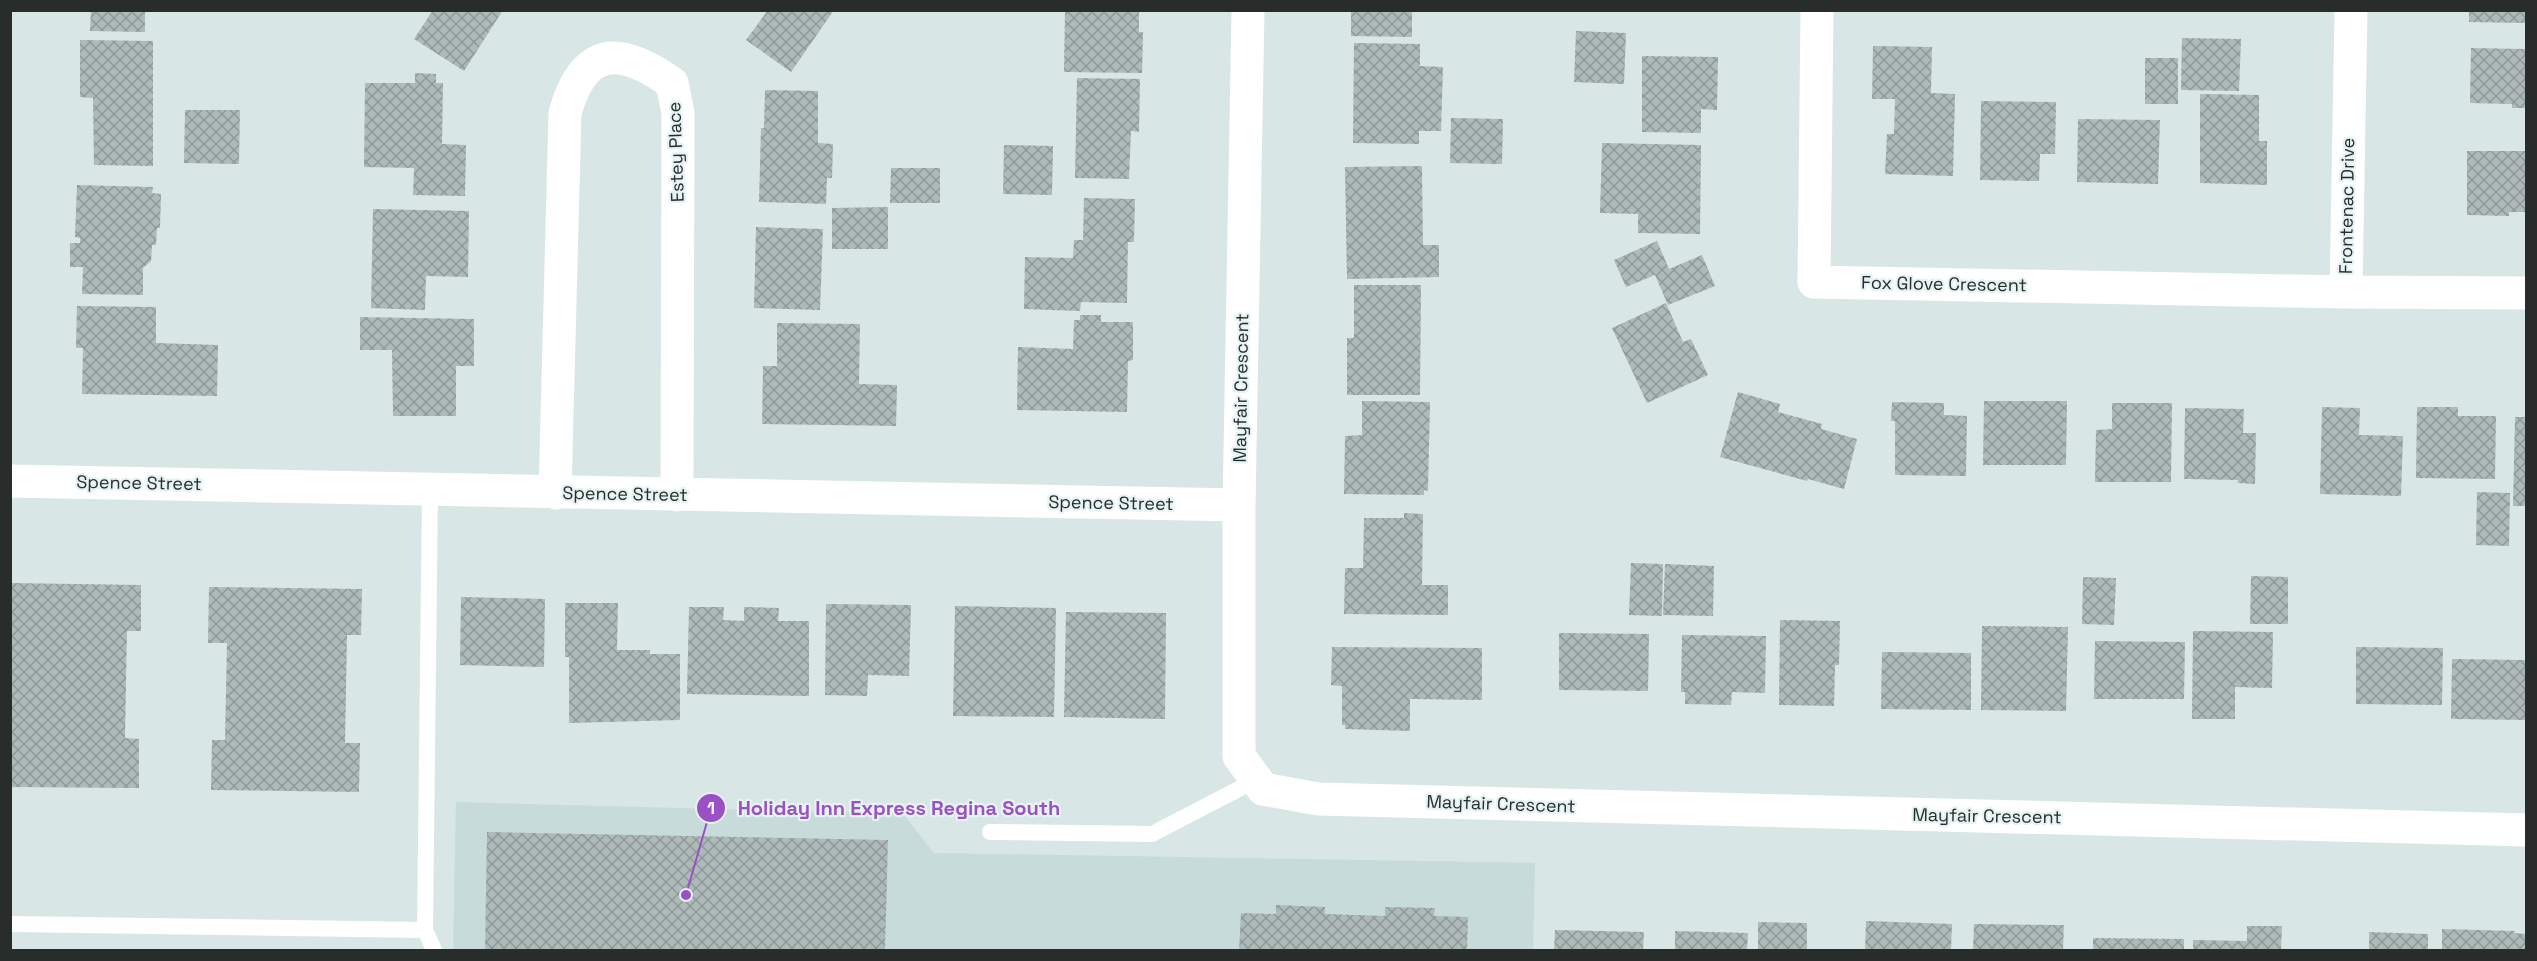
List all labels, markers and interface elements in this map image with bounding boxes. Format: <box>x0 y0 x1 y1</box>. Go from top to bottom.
street label: Estey Place <box>662 101 689 203</box>
street label: Frontenac Drive <box>2334 138 2359 274</box>
street label: Fox Glove Crescent <box>1861 271 2027 296</box>
street label: Mayfair Crescent <box>1228 313 1253 463</box>
street label: Spence Street <box>76 470 202 495</box>
street label: Spence Street <box>562 481 688 506</box>
street label: Spence Street <box>1048 490 1174 515</box>
callout: Holiday Inn Express Regina South <box>696 789 1072 827</box>
street label: Mayfair Crescent <box>1426 789 1576 818</box>
text: Holiday Inn Express Regina South <box>738 795 1060 821</box>
text: 1 <box>707 796 715 819</box>
street label: Mayfair Crescent <box>1912 803 2062 828</box>

